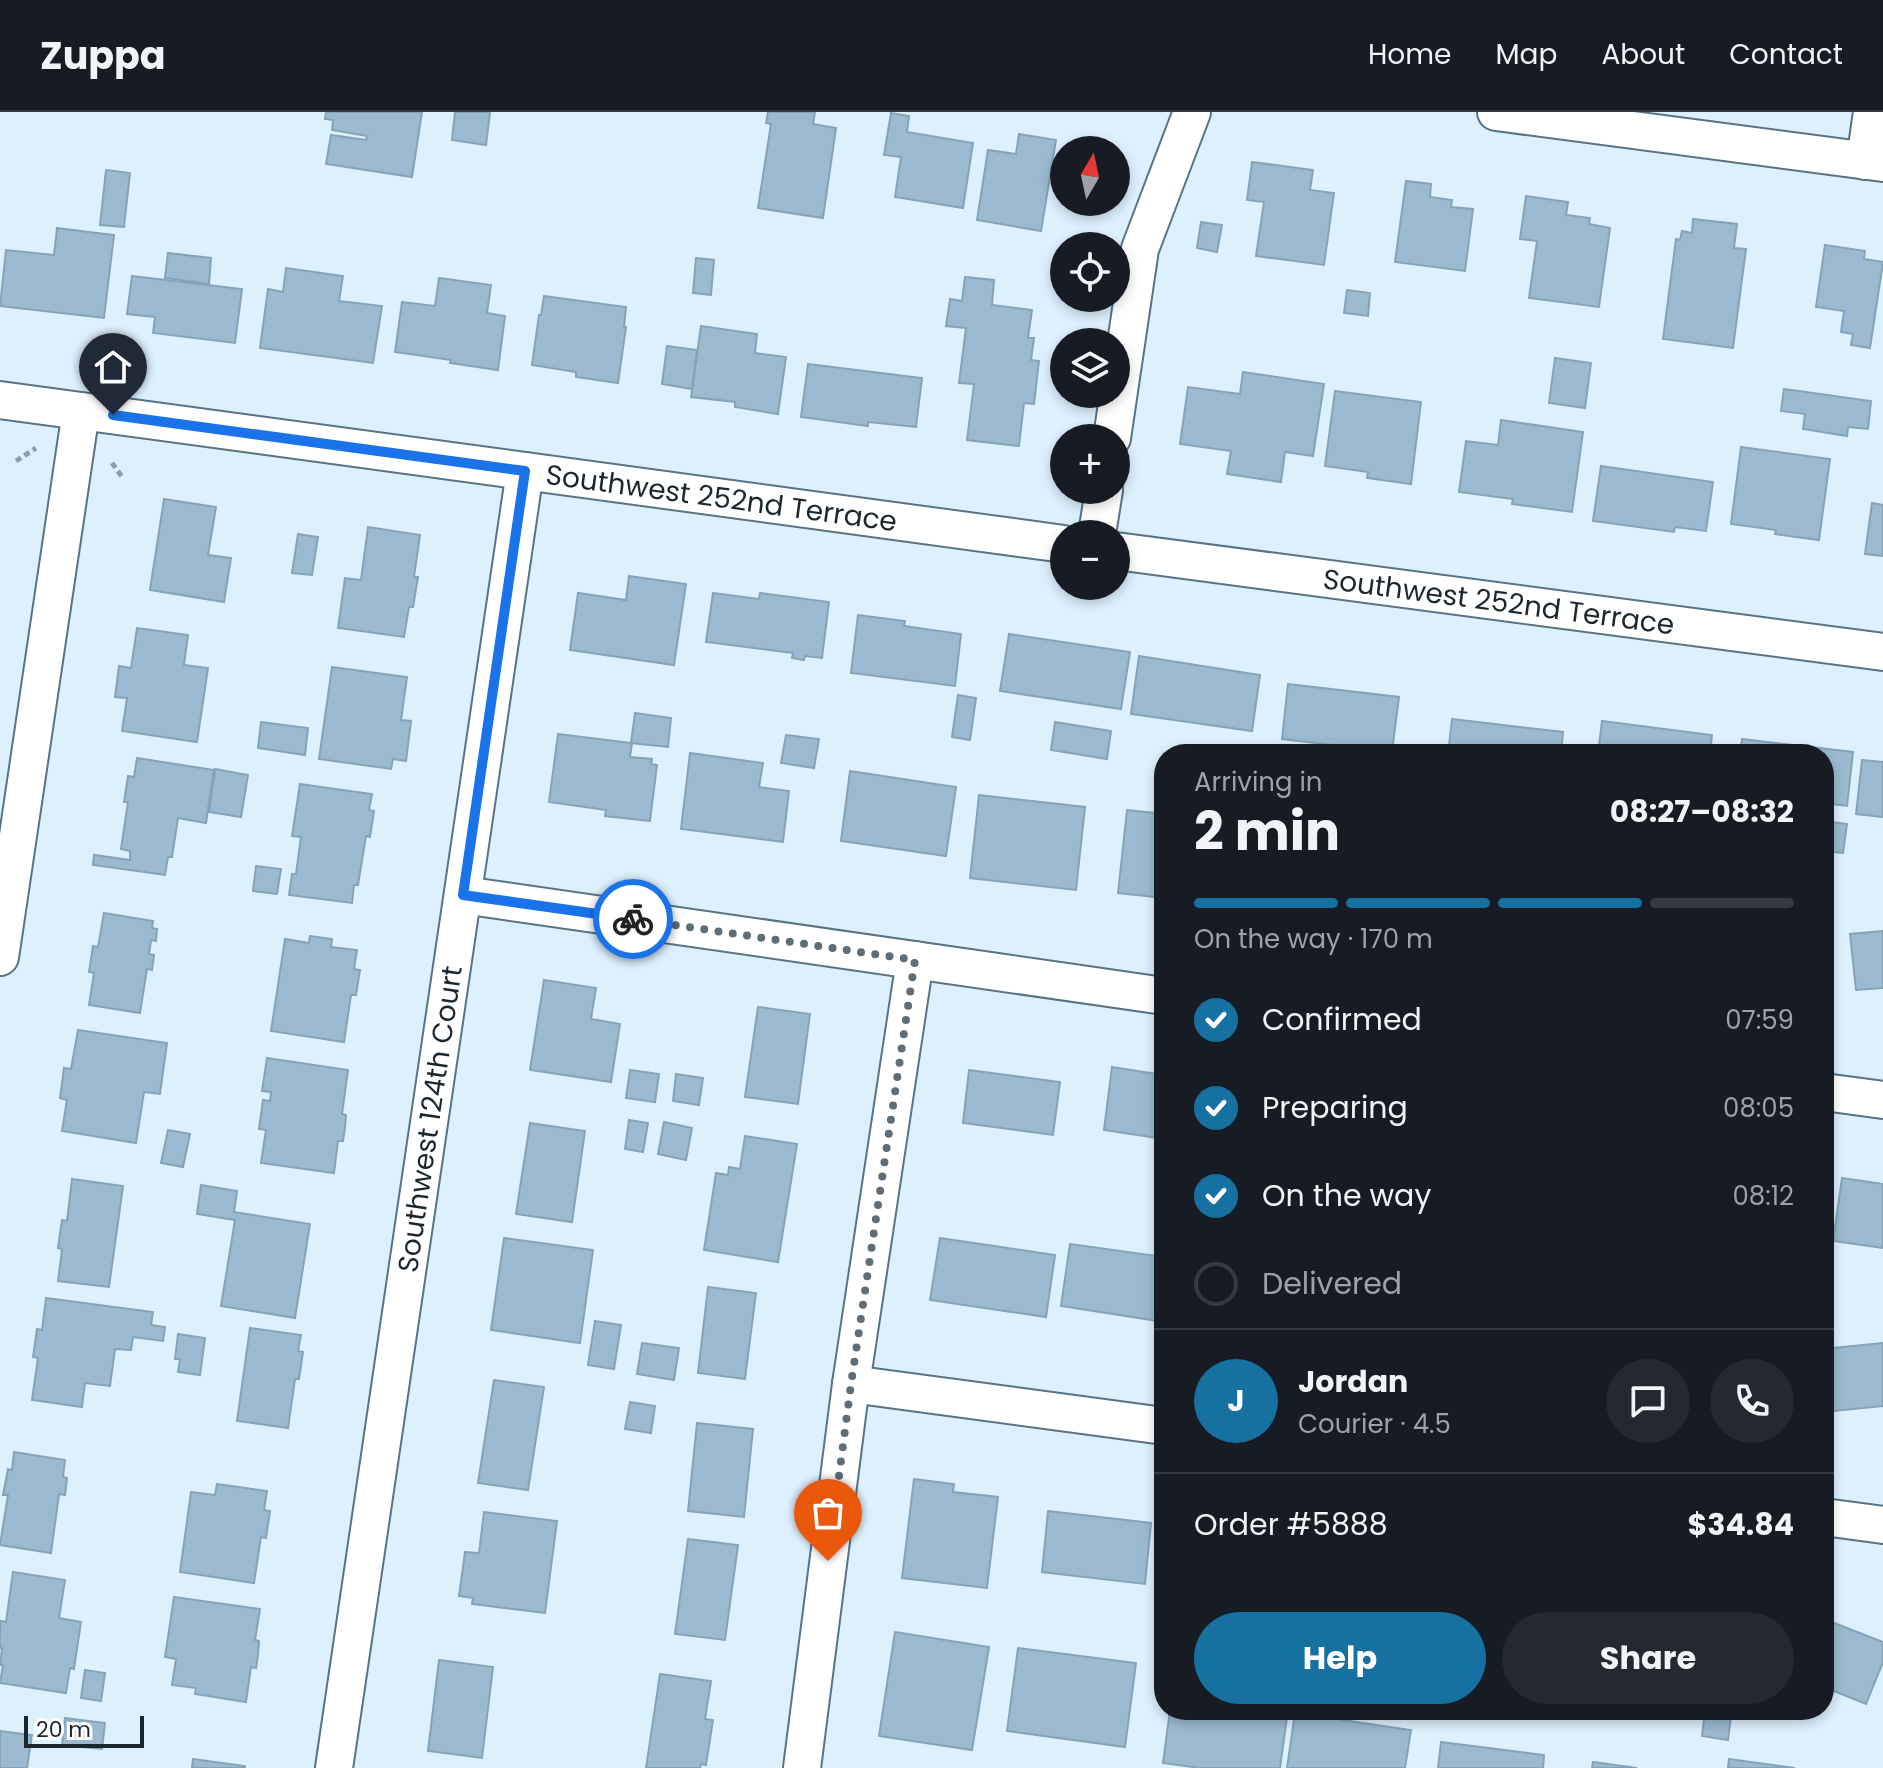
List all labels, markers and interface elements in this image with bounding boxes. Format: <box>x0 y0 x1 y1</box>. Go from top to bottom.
text: Zuppa <box>40 29 166 82</box>
text: Home <box>1368 35 1451 74</box>
text: Map <box>1495 35 1557 74</box>
text: About <box>1601 35 1685 74</box>
text: Contact <box>1729 35 1843 74</box>
north arrow <box>1050 136 1130 216</box>
map controls <box>1050 136 1130 600</box>
button: locate <box>1050 232 1130 312</box>
button: layers <box>1050 328 1130 408</box>
pin <box>79 333 147 415</box>
icon: home <box>91 345 135 389</box>
button: + <box>1050 424 1130 504</box>
street label: Southwest 252nd Terrace <box>543 455 899 541</box>
button: − <box>1050 520 1130 600</box>
street label: Southwest 252nd Terrace <box>1321 559 1677 644</box>
text: Arriving in <box>1194 764 1323 800</box>
text: 08:27–08:32 <box>1610 790 1794 833</box>
text: 2 min <box>1194 795 1340 868</box>
courier <box>593 879 673 959</box>
icon: bike <box>611 897 655 941</box>
text: On the way · 170 m <box>1194 921 1433 957</box>
street label: Southwest 124th Court <box>388 963 472 1275</box>
icon: check <box>1194 998 1238 1042</box>
text: Confirmed <box>1262 998 1422 1041</box>
text: 07:59 <box>1725 1002 1794 1038</box>
icon: check <box>1194 1086 1238 1130</box>
text: Preparing <box>1262 1086 1408 1129</box>
text: 08:05 <box>1723 1090 1794 1126</box>
icon: check <box>1194 1174 1238 1218</box>
text: On the way <box>1262 1174 1431 1217</box>
text: 08:12 <box>1732 1178 1794 1214</box>
text: Delivered <box>1262 1262 1402 1305</box>
button: chat <box>1606 1359 1690 1443</box>
button: phone <box>1710 1359 1794 1443</box>
text: Jordan <box>1298 1360 1408 1403</box>
text: J <box>1227 1379 1245 1422</box>
text: Courier · 4.5 <box>1298 1406 1451 1442</box>
pin <box>794 1479 862 1561</box>
icon: bag <box>806 1491 850 1535</box>
text: Order #5888 <box>1194 1503 1388 1546</box>
text: $34.84 <box>1688 1503 1794 1546</box>
button: Help <box>1194 1612 1486 1704</box>
button: Share <box>1502 1612 1794 1704</box>
scale bar <box>24 1712 144 1748</box>
text: 20 m <box>36 1714 91 1745</box>

